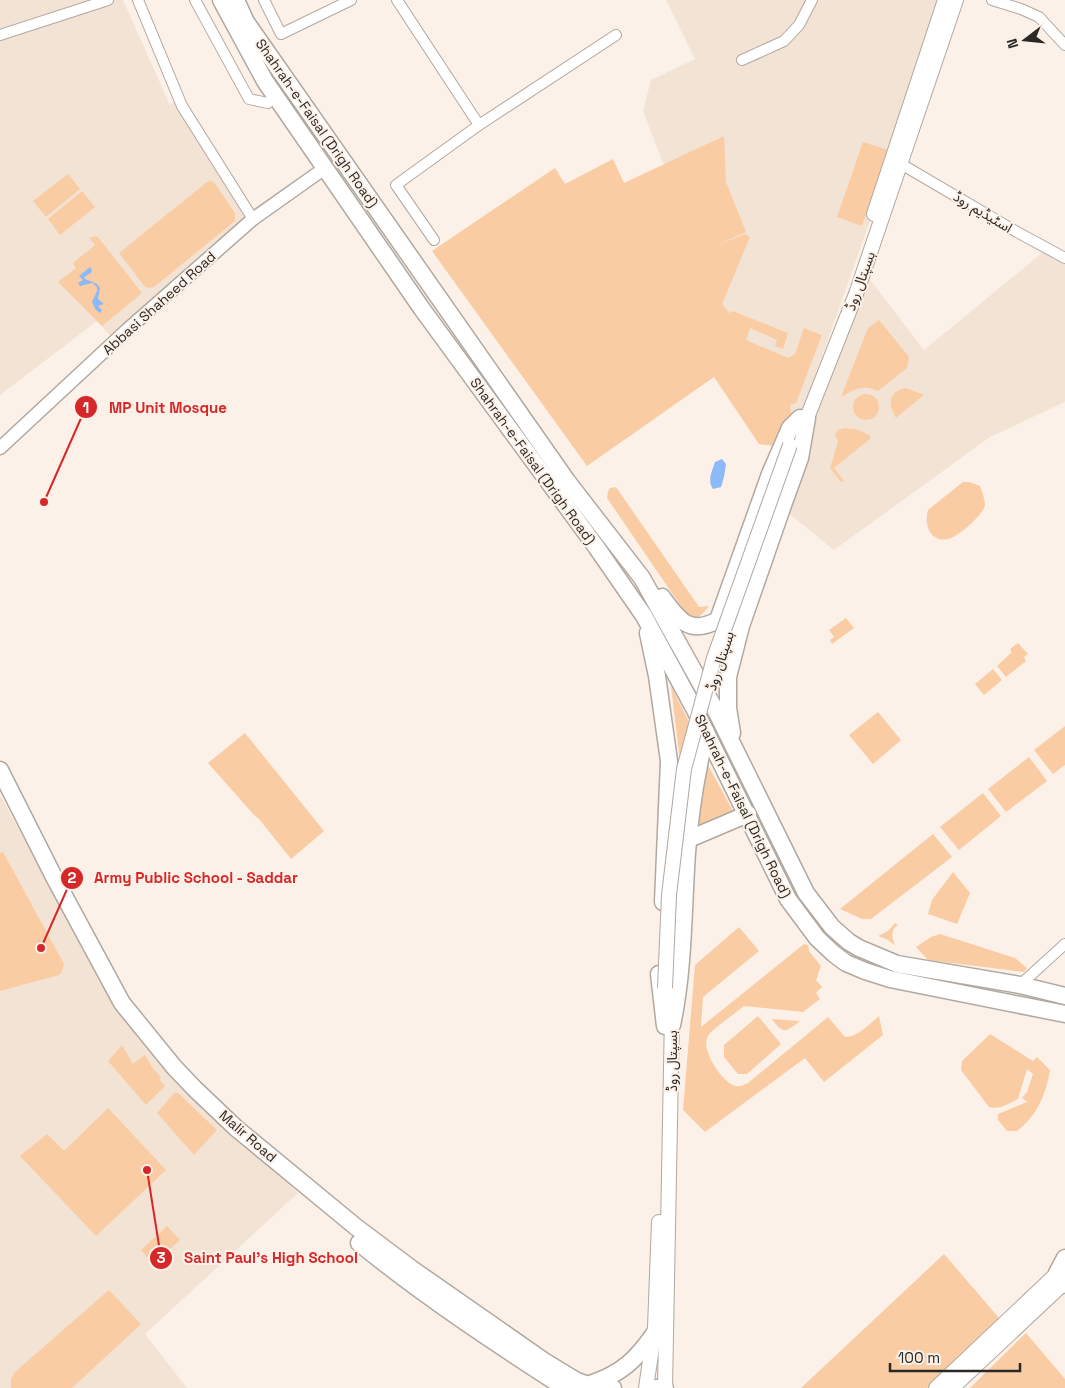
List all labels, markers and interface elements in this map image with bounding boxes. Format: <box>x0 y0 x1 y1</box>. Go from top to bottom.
north arrow <box>1000 15 1050 65</box>
street label: Shahrah-e-Faisal (Drigh Road) <box>252 35 382 211</box>
text: N <box>1003 37 1022 51</box>
street label: اسٹیڈیم روڈ <box>949 187 1016 238</box>
street label: Abbasi Shaheed Road <box>99 247 219 359</box>
street label: ہسپتال روڈ <box>841 249 880 313</box>
street label: Shahrah-e-Faisal (Drigh Road) <box>466 374 600 548</box>
callout: MP Unit Mosque <box>74 392 236 422</box>
text: 1 <box>83 398 89 417</box>
text: MP Unit Mosque <box>109 398 227 417</box>
street label: ہسپتال روڈ <box>702 629 739 693</box>
street label: Shahrah-e-Faisal (Drigh Road) <box>691 711 795 901</box>
callout: Army Public School - Saddar <box>59 863 309 893</box>
text: 2 <box>68 868 77 887</box>
text: Army Public School - Saddar <box>94 868 298 887</box>
street label: ہسپتال روڈ <box>663 1030 682 1092</box>
street label: Malir Road <box>216 1106 280 1166</box>
callout: Saint Paul's High School <box>149 1243 368 1273</box>
text: 3 <box>156 1248 166 1267</box>
text: Saint Paul's High School <box>184 1248 358 1267</box>
scale bar <box>890 1340 1020 1372</box>
text: 100 m <box>898 1348 940 1367</box>

